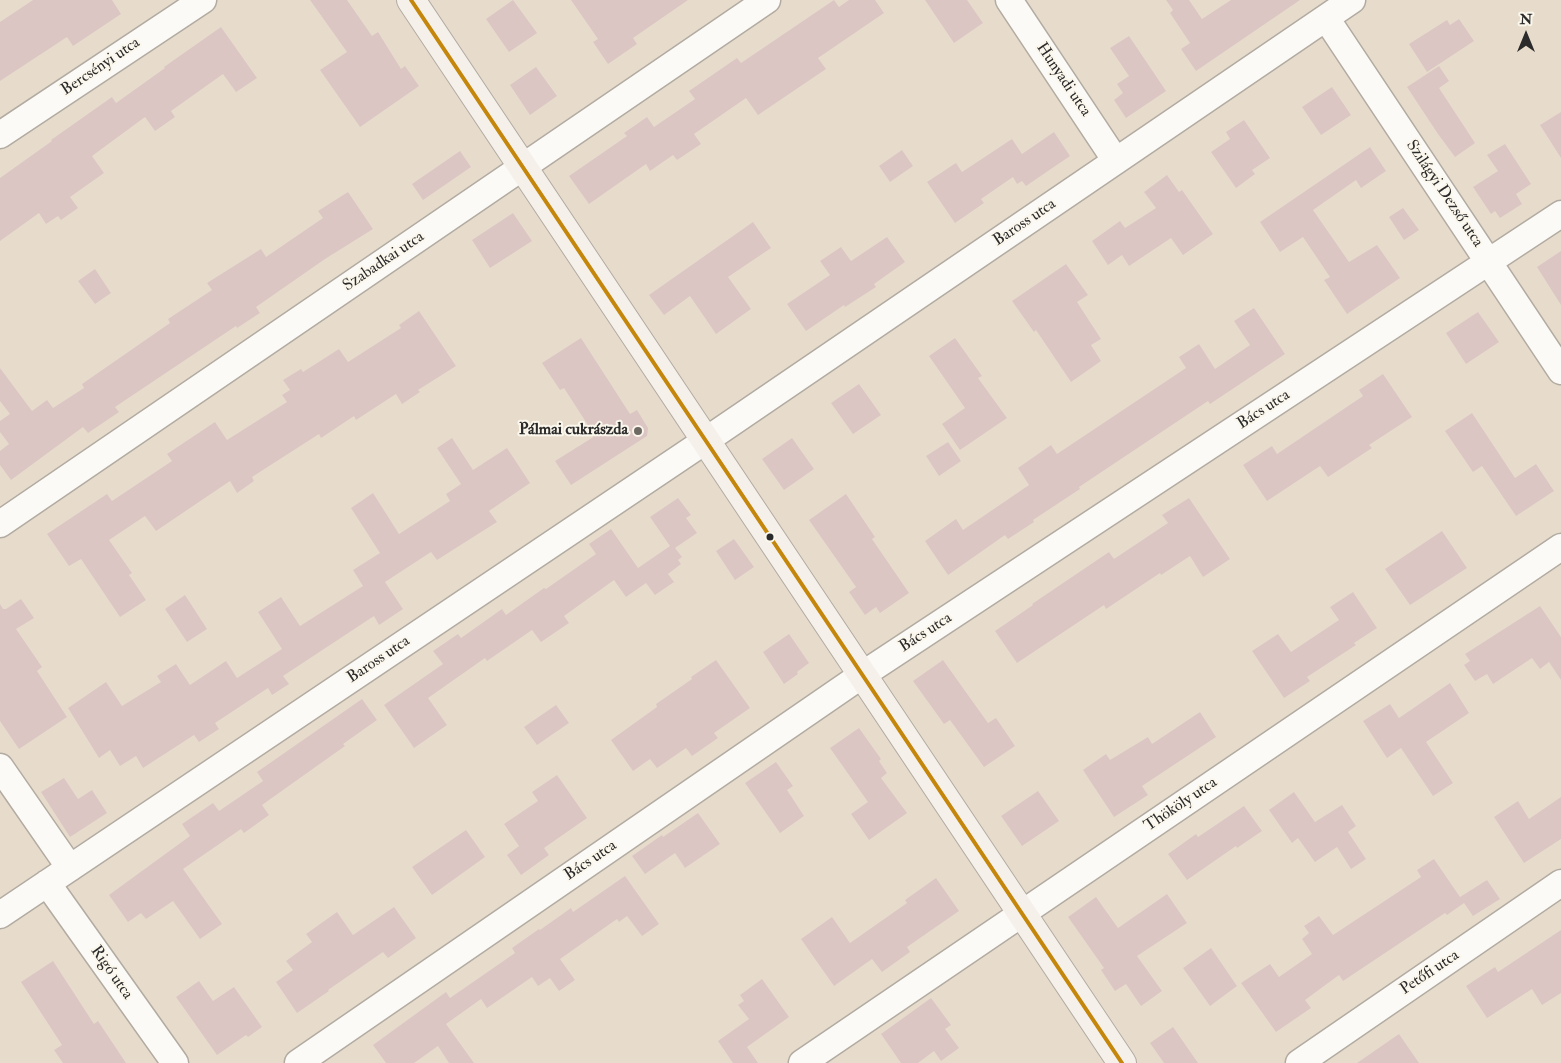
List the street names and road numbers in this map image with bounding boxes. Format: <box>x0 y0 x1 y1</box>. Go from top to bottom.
street label: Bercsényi utca <box>58 34 144 100</box>
street label: Hunyadi utca <box>1031 39 1095 121</box>
street label: Szilágyi Dezső utca <box>1401 137 1487 251</box>
street label: Baross utca <box>990 195 1060 251</box>
street label: Szabadkai utca <box>340 228 428 296</box>
street label: Bács utca <box>1234 386 1294 434</box>
street label: Bács utca <box>896 609 956 657</box>
street label: Baross utca <box>344 632 414 688</box>
street label: Thököly utca <box>1141 774 1221 836</box>
street label: Bács utca <box>561 837 621 885</box>
street label: Rigó utca <box>86 942 136 1004</box>
street label: Petőfi utca <box>1397 946 1463 1000</box>

